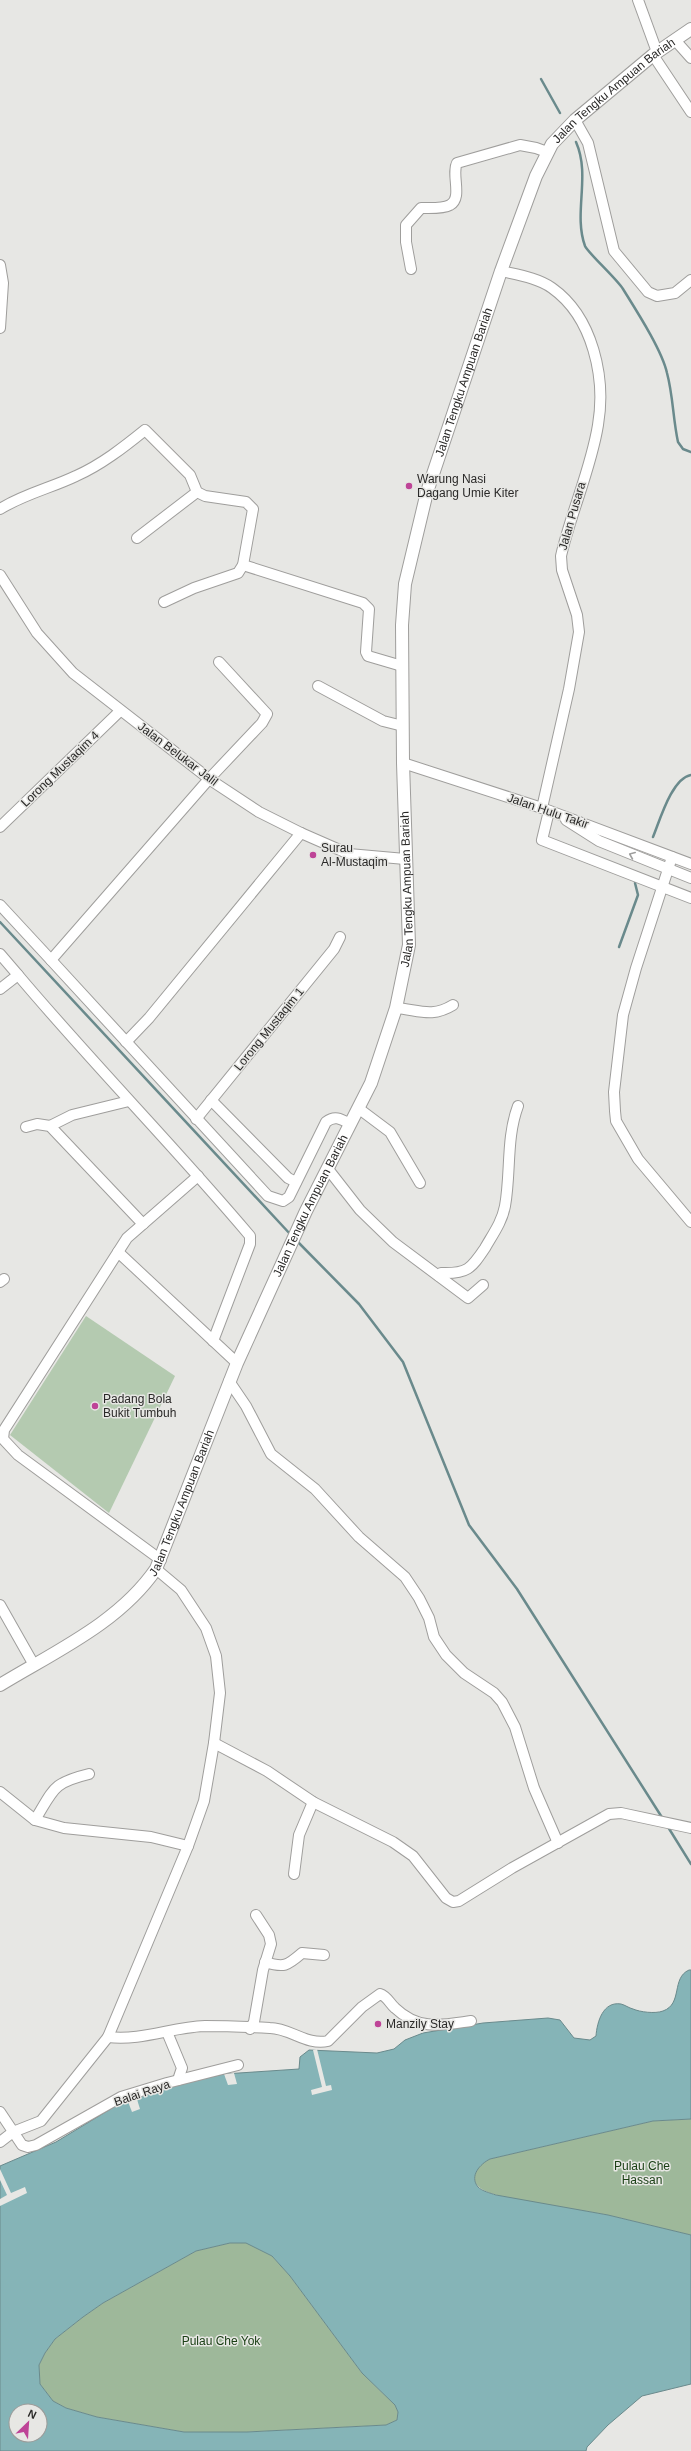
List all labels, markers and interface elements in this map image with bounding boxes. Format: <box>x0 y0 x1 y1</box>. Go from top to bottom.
street label: Jalan Tengku Ampuan Bariah <box>550 35 678 146</box>
street label: Jalan Tengku Ampuan Bariah <box>432 306 495 458</box>
place label: Warung Nasi Dagang Umie Kiter <box>417 472 518 500</box>
street label: Jalan Pusara <box>556 480 588 552</box>
marker: Warung Nasi Dagang Umie Kiter <box>404 481 414 491</box>
street label: Jalan Belukar Jalil <box>135 719 221 789</box>
street label: Lorong Mustaqim 4 <box>18 728 102 810</box>
street label: Jalan Hulu Takir <box>505 791 591 831</box>
street label: Jalan Tengku Ampuan Bariah <box>398 811 416 968</box>
place label: Surau Al-Mustaqim <box>321 841 388 869</box>
marker: Surau Al-Mustaqim <box>308 850 318 860</box>
one-way arrow <box>629 852 637 860</box>
street label: Lorong Mustaqim 1 <box>231 984 307 1073</box>
street label: Jalan Tengku Ampuan Bariah <box>270 1132 351 1279</box>
place label: Padang Bola Bukit Tumbuh <box>103 1392 176 1420</box>
marker: Padang Bola Bukit Tumbuh <box>90 1401 100 1411</box>
street label: Jalan Tengku Ampuan Bariah <box>146 1428 217 1579</box>
place label: Manzily Stay <box>386 2017 454 2031</box>
marker: Manzily Stay <box>373 2019 383 2029</box>
street label: Balai Raya <box>112 2077 172 2109</box>
park label: Pulau Che Hassan <box>614 2159 670 2187</box>
park label: Pulau Che Yok <box>182 2334 261 2348</box>
north arrow <box>8 2403 48 2443</box>
text: N <box>26 2407 38 2421</box>

